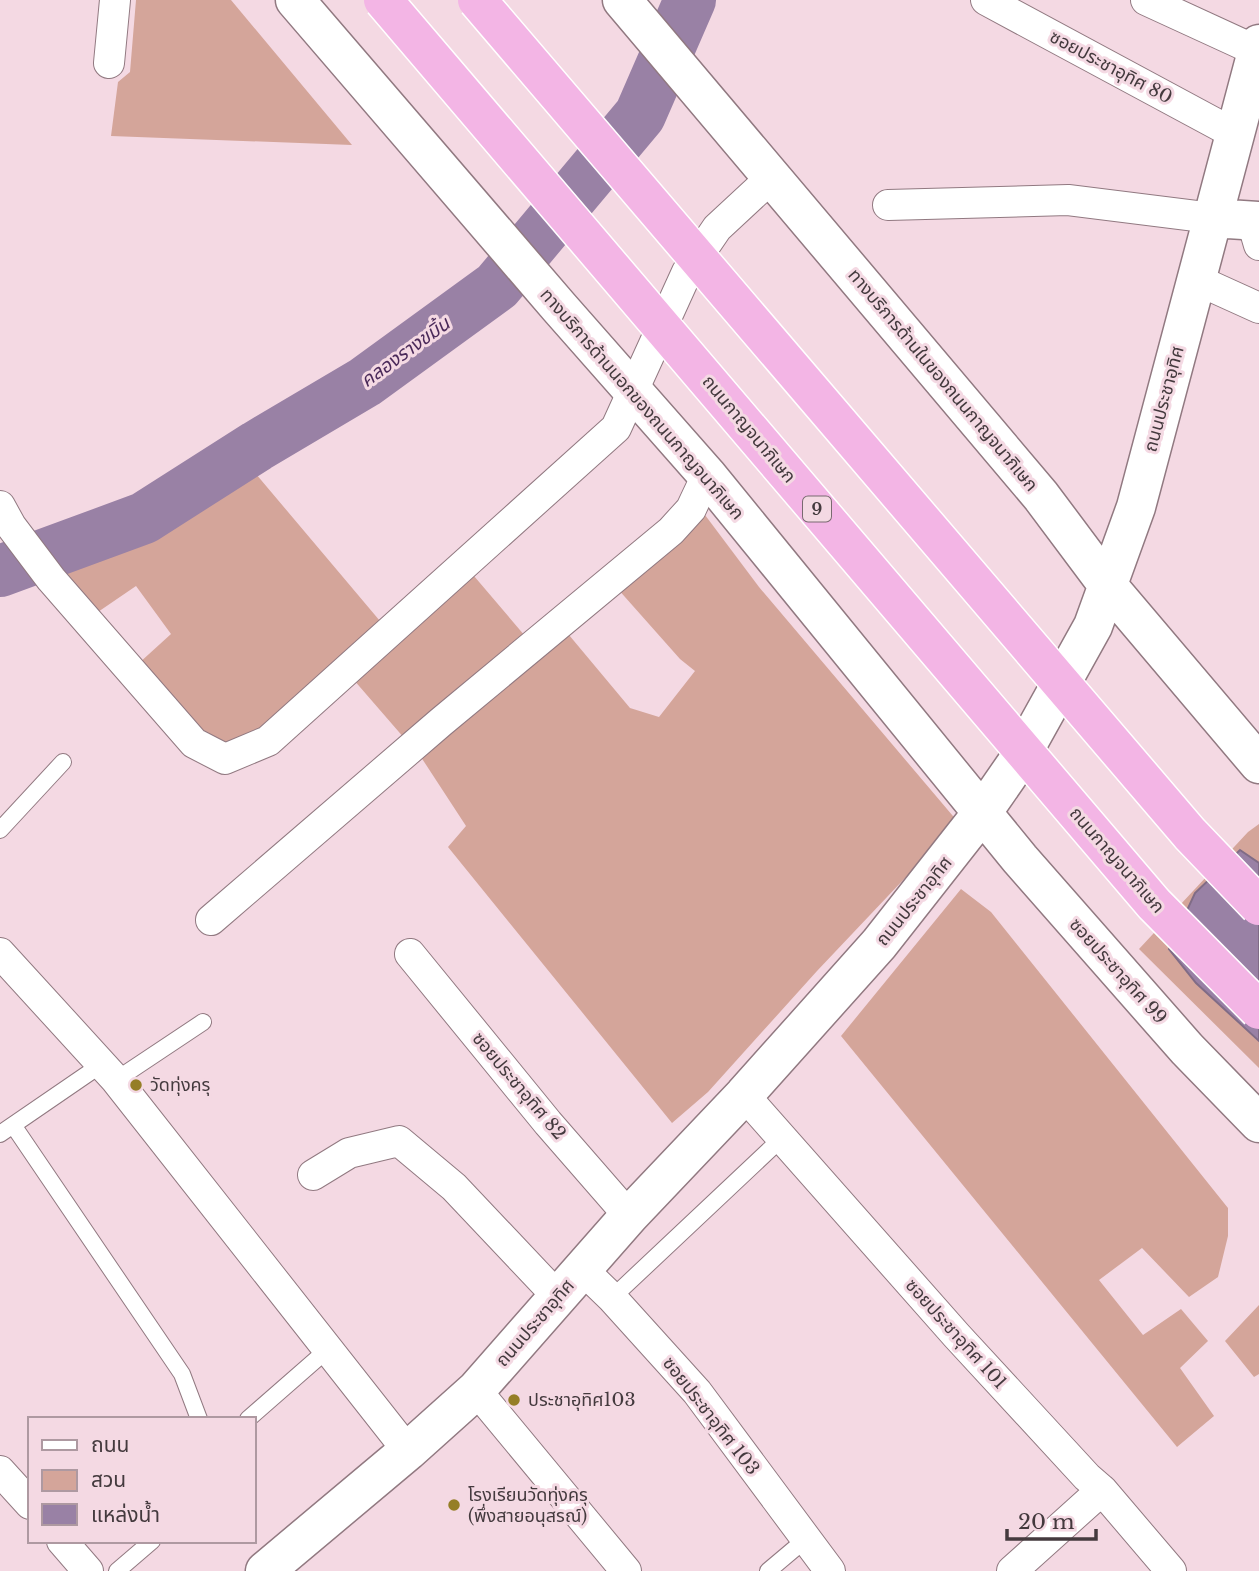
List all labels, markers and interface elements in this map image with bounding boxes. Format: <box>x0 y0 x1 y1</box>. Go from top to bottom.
street label: ซอยประชาอุทิศ 80 <box>1046 25 1176 109</box>
street label: ทางบริการด้านในของถนนกาญจนาภิเษก <box>843 264 1043 496</box>
street label: ทางบริการด้านนอกของถนนกาญจนาภิเษก <box>536 284 748 524</box>
water label: คลองรางขมิ้น <box>355 310 455 392</box>
street label: ถนนประชาอุทิศ <box>1139 344 1189 454</box>
street label: ถนนกาญจนาภิเษก <box>698 371 800 487</box>
road number: 9 <box>803 496 831 522</box>
street label: ถนนกาญจนาภิเษก <box>1065 802 1169 918</box>
street label: ถนนประชาอุทิศ <box>871 852 957 950</box>
street label: ซอยประชาอุทิศ 99 <box>1065 914 1171 1028</box>
street label: ซอยประชาอุทิศ 82 <box>468 1028 570 1144</box>
place label: วัดทุ่งครุ <box>150 1074 211 1096</box>
marker: วัดทุ่งครุ <box>128 1077 144 1093</box>
street label: ซอยประชาอุทิศ 101 <box>901 1274 1011 1394</box>
street label: ถนนประชาอุทิศ <box>491 1275 579 1371</box>
street label: ซอยประชาอุทิศ 103 <box>658 1353 764 1479</box>
place label: ประชาอุทิศ103 <box>528 1389 636 1411</box>
marker: ประชาอุทิศ103 <box>506 1392 522 1408</box>
legend <box>28 1417 256 1543</box>
text: ถนน <box>91 1432 129 1458</box>
text: สวน <box>91 1467 126 1493</box>
place label: โรงเรียนวัดทุ่งครุ (พึ่งสายอนุสรณ์) <box>468 1484 588 1527</box>
marker: โรงเรียนวัดทุ่งครุ (พึ่งสายอนุสรณ์) <box>446 1497 462 1513</box>
scale bar <box>1007 1498 1096 1542</box>
text: แหล่งน้ำ <box>91 1500 160 1528</box>
text: 20 m <box>1018 1509 1075 1535</box>

